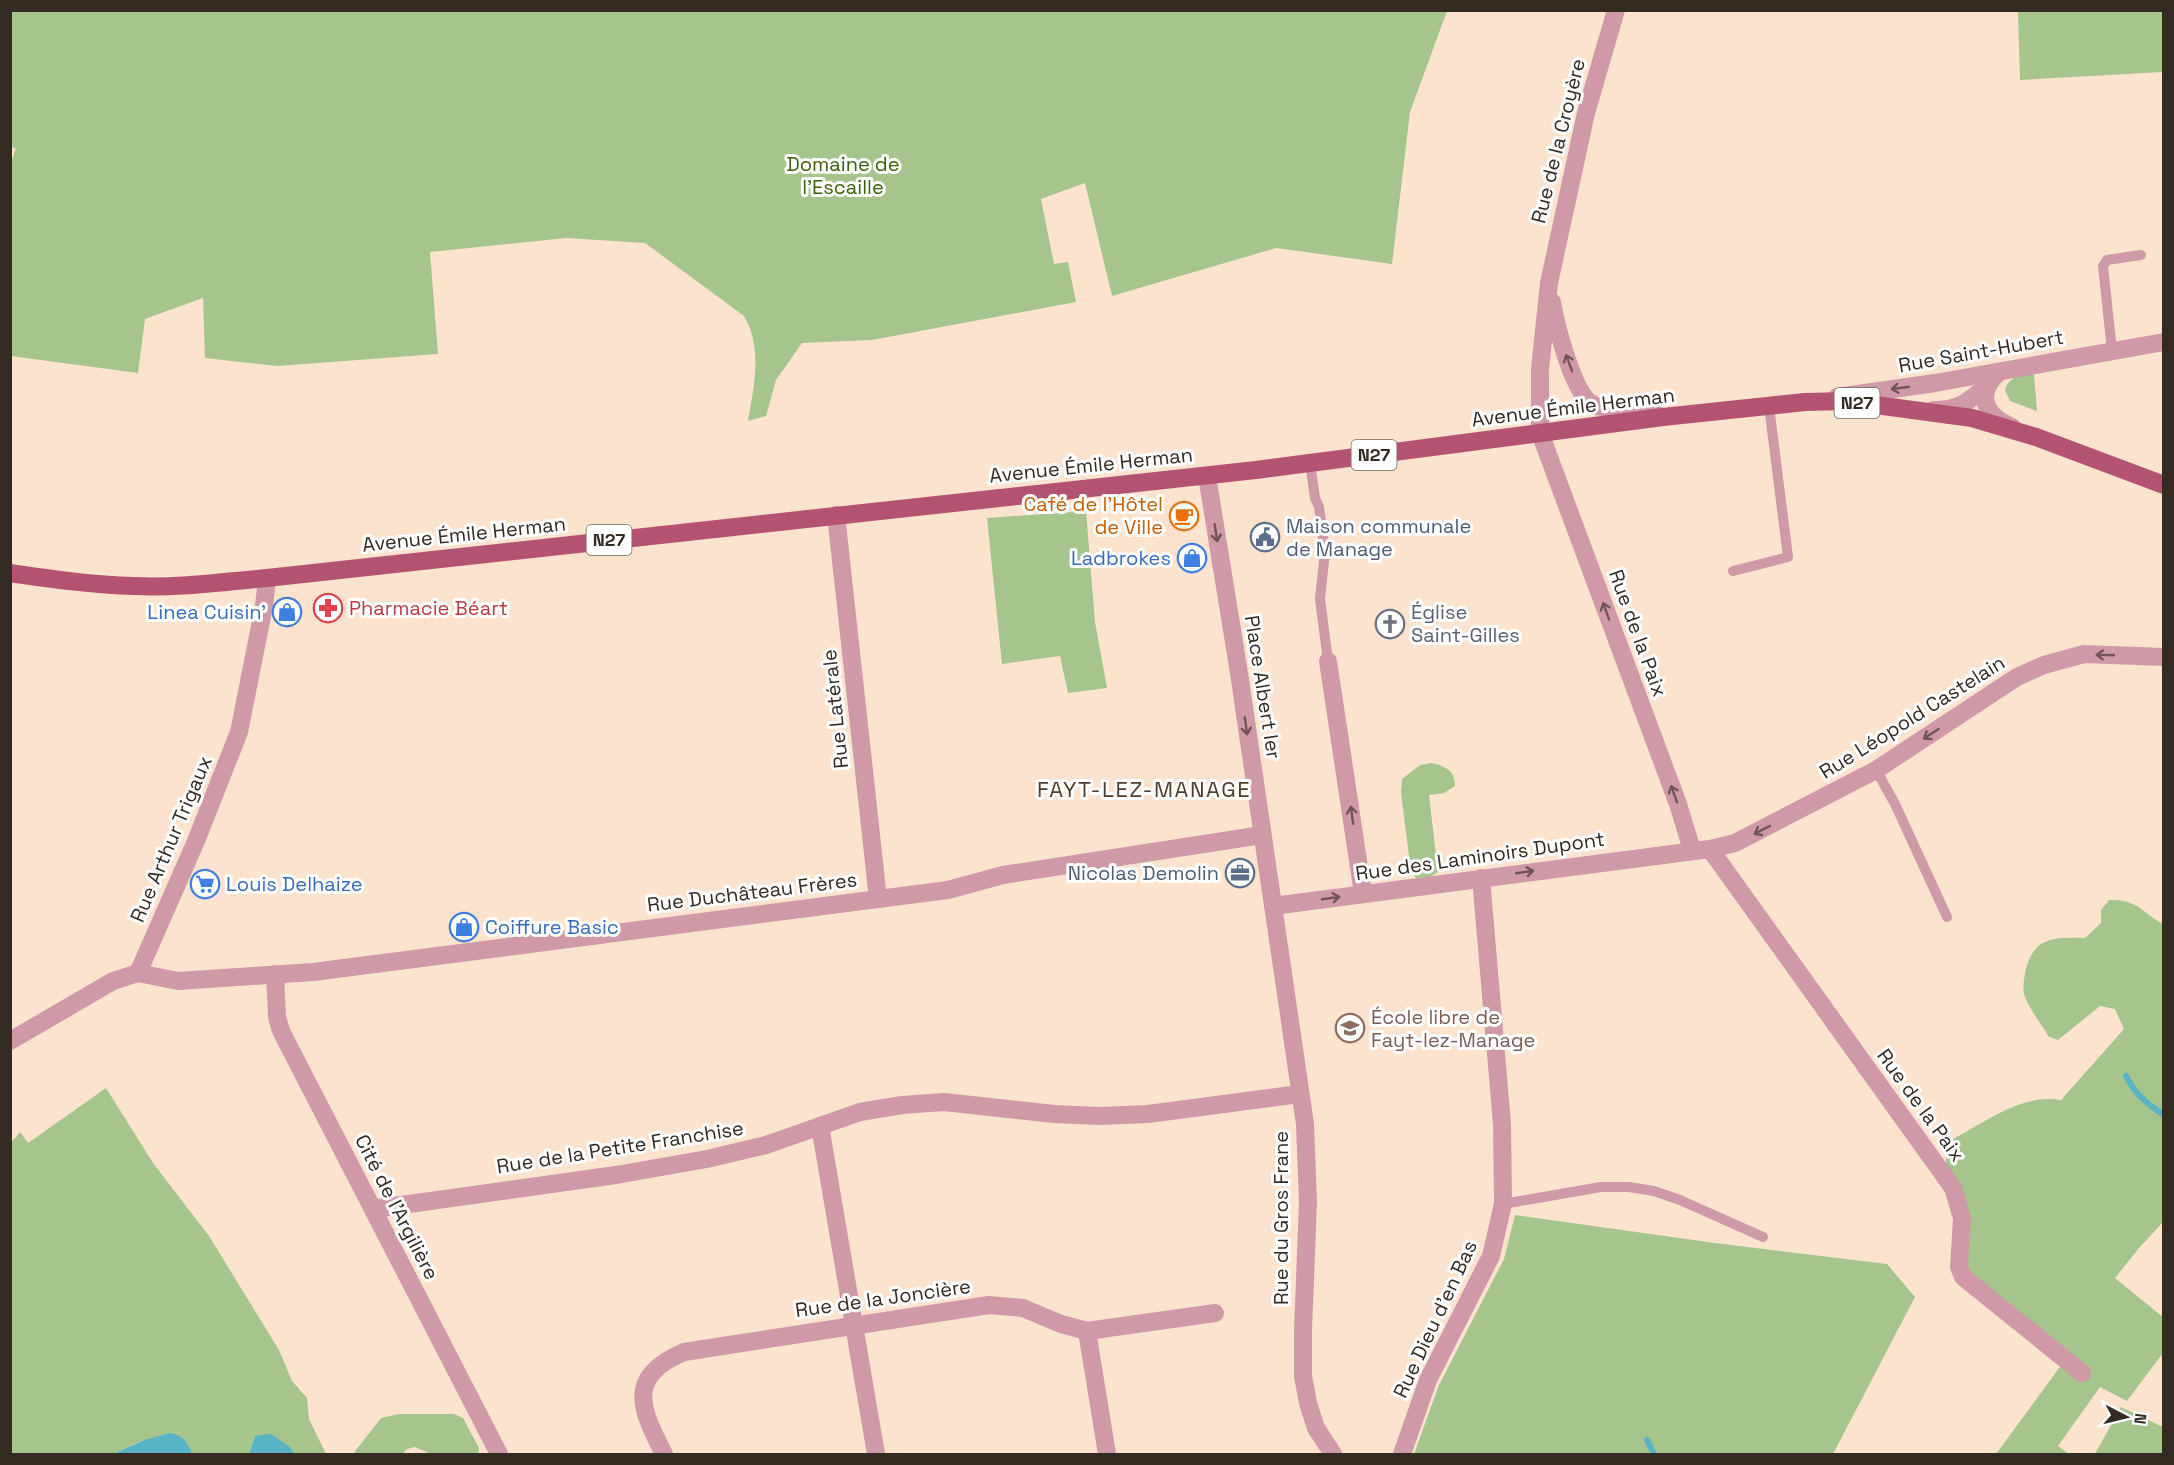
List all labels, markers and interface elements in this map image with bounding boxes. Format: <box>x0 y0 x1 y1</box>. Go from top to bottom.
street label: Rue de la Croyère <box>1525 56 1591 226</box>
park label: Domaine de l'Escaille <box>786 151 900 200</box>
street label: Rue Saint-Hubert <box>1896 324 2066 378</box>
one-way arrow <box>1563 354 1574 372</box>
street label: Avenue Émile Herman <box>1470 382 1676 432</box>
one-way arrow <box>1890 383 1910 394</box>
road number: N27 <box>1834 388 1880 418</box>
road number: N27 <box>1352 440 1396 470</box>
street label: Avenue Émile Herman <box>988 441 1194 489</box>
place label: Café de l'Hôtel de Ville <box>1024 491 1163 540</box>
cafe icon: Café de l'Hôtel de Ville <box>1168 500 1200 532</box>
street label: Avenue Émile Herman <box>361 510 567 558</box>
place label: Maison communale de Manage <box>1286 513 1471 562</box>
public building icon: Maison communale de Manage <box>1249 521 1281 553</box>
one-way arrow <box>1211 523 1222 543</box>
road number: N27 <box>586 525 632 555</box>
shop icon: Ladbrokes <box>1176 542 1208 574</box>
place label: Ladbrokes <box>1071 545 1171 571</box>
street label: Rue de la Paix <box>1603 566 1673 700</box>
pharmacy icon: Pharmacie Béart <box>312 592 344 624</box>
place label: Pharmacie Béart <box>349 595 508 621</box>
shop icon: Linea Cuisin' <box>271 596 303 628</box>
place label: Linea Cuisin' <box>147 599 266 625</box>
place label: Église Saint-Gilles <box>1411 599 1520 648</box>
one-way arrow <box>1600 603 1611 621</box>
church icon: Église Saint-Gilles <box>1374 608 1406 640</box>
street label: Place Albert Ier <box>1239 613 1287 761</box>
street label: Rue Latérale <box>816 648 854 770</box>
street label: Rue Léopold Castelain <box>1814 649 2010 785</box>
one-way arrow <box>2096 649 2116 661</box>
one-way arrow <box>1241 716 1252 735</box>
one-way arrow <box>1923 728 1940 740</box>
street label: Rue Arthur Trigaux <box>124 752 218 926</box>
district label: FAYT-LEZ-MANAGE <box>1037 775 1251 803</box>
one-way arrow <box>1668 785 1679 804</box>
one-way arrow <box>1346 806 1357 826</box>
one-way arrow <box>1753 824 1771 836</box>
street label: Rue des Laminoirs Dupont <box>1354 826 1606 886</box>
office icon: Nicolas Demolin <box>1224 857 1256 889</box>
place label: Nicolas Demolin <box>1068 860 1219 886</box>
street label: Rue Duchâteau Frères <box>646 866 858 918</box>
one-way arrow <box>1514 867 1534 878</box>
supermarket icon: Louis Delhaize <box>189 868 221 900</box>
place label: Louis Delhaize <box>226 871 363 897</box>
one-way arrow <box>1321 893 1341 904</box>
shop icon: Coiffure Basic <box>448 911 480 943</box>
place label: Coiffure Basic <box>485 914 619 940</box>
place label: École libre de Fayt-lez-Manage <box>1371 1004 1535 1053</box>
school or university icon: École libre de Fayt-lez-Manage <box>1334 1012 1366 1044</box>
street label: Rue de la Paix <box>1871 1043 1971 1167</box>
street label: Rue de la Petite Franchise <box>495 1115 745 1179</box>
street label: Cité de l'Argilière <box>349 1130 445 1284</box>
street label: Rue du Gros Frane <box>1268 1131 1294 1305</box>
street label: Rue Dieu d'en Bas <box>1387 1236 1483 1402</box>
street label: Rue de la Joncière <box>794 1273 972 1323</box>
north arrow <box>2096 1387 2156 1447</box>
text: N <box>2129 1412 2151 1425</box>

